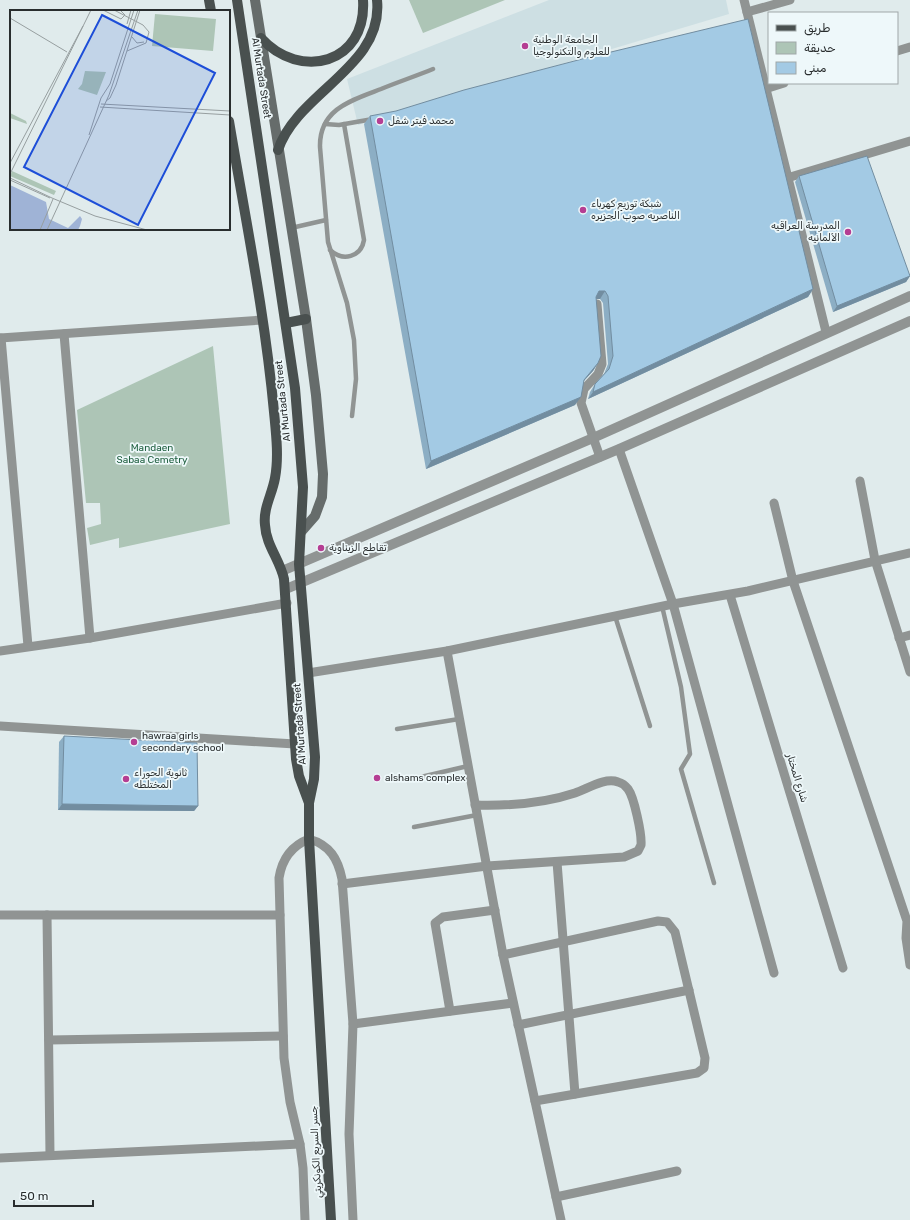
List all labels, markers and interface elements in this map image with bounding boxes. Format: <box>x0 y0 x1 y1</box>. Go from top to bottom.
inset map <box>10 10 230 230</box>
legend <box>768 12 898 84</box>
text: طريق <box>804 21 830 36</box>
place label: الجامعة الوطنية للعلوم والتكنولوجيا <box>533 34 610 58</box>
street label: Al Murtada Street <box>249 37 273 119</box>
marker: الجامعة الوطنية للعلوم والتكنولوجيا <box>520 41 530 51</box>
text: حديقة <box>804 41 836 55</box>
text: مبنى <box>804 61 827 76</box>
place label: محمد فيتر شفل <box>388 115 454 127</box>
marker: محمد فيتر شفل <box>375 116 385 126</box>
place label: شبكة توزيع كهرباء الناصريه صوب الجزيره <box>591 198 680 222</box>
marker: شبكة توزيع كهرباء الناصريه صوب الجزيره <box>578 205 588 215</box>
place label: المدرسة العراقيه الألمانيه <box>771 220 840 244</box>
marker: المدرسة العراقيه الألمانيه <box>843 227 853 237</box>
street label: Al Murtada Street <box>273 360 293 442</box>
park label: Mandaen Sabaa Cemetry <box>116 442 188 466</box>
place label: تقاطع الزيناوية <box>329 542 387 555</box>
marker: تقاطع الزيناوية <box>316 543 326 553</box>
street label: Al Murtada Street <box>291 683 309 765</box>
place label: hawraa girls secondary school <box>142 730 224 754</box>
marker: hawraa girls secondary school <box>129 737 139 747</box>
street label: شارع المختار <box>783 751 810 804</box>
place label: ثانوية الحوراء المختلطه <box>134 767 188 791</box>
place label: alshams complex <box>385 772 466 784</box>
marker: alshams complex <box>372 773 382 783</box>
marker: ثانوية الحوراء المختلطه <box>121 774 131 784</box>
street label: جسر السريع الكونكريتي <box>308 1105 326 1198</box>
scale bar <box>14 1182 93 1208</box>
text: 50 m <box>20 1189 48 1203</box>

